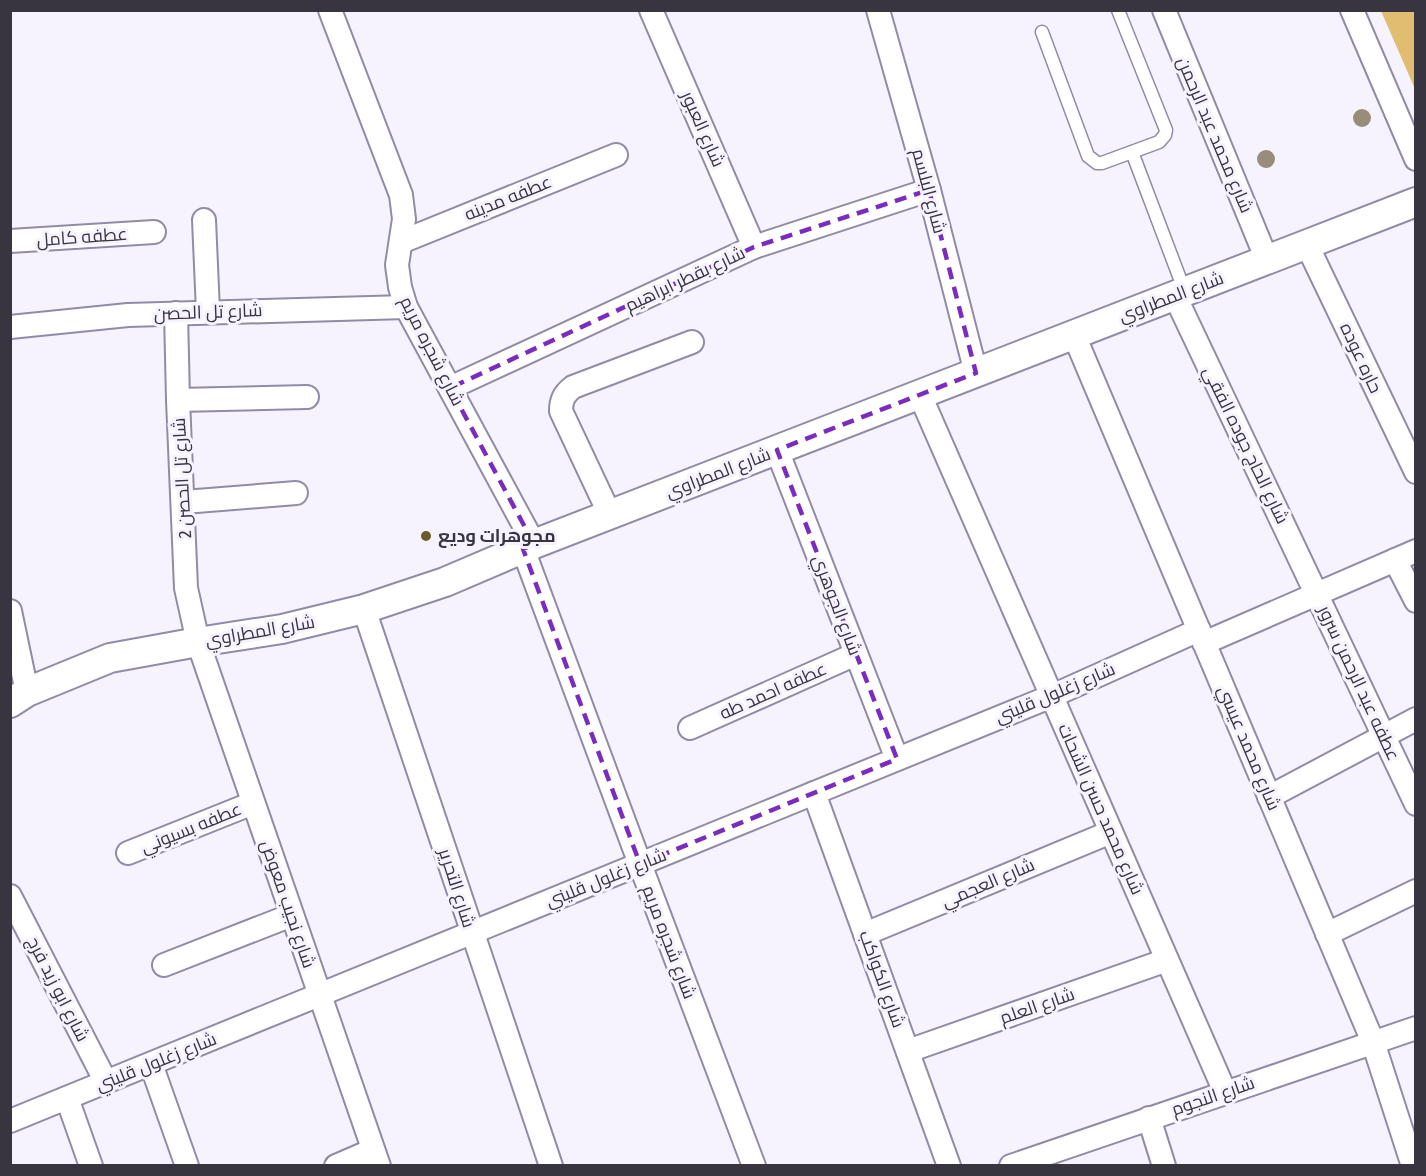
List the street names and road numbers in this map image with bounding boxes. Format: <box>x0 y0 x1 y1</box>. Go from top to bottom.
street label: شارع محمد عبد الرحمن <box>1171 54 1258 217</box>
street label: شارع العبور <box>675 87 729 171</box>
street label: شارع البلسم <box>906 146 951 236</box>
street label: عطفه مدينه <box>461 171 555 225</box>
street label: عطفه كامل <box>36 223 128 251</box>
street label: شارع بقطر ابراهيم <box>621 242 749 317</box>
street label: شارع المطراوي <box>1115 267 1228 330</box>
street label: شارع شجره مريم <box>394 293 469 410</box>
street label: شارع تل الحصن <box>153 299 263 326</box>
street label: حاره عوده <box>1335 319 1387 397</box>
street label: شارع الحاج جوده الفقي <box>1196 363 1294 529</box>
street label: شارع تل الحصن 2 <box>168 417 197 539</box>
street label: شارع المطراوي <box>662 443 775 506</box>
street label: شارع الجوهري <box>805 552 866 660</box>
street label: عطفه عبد الرحمن سرور <box>1313 601 1405 764</box>
street label: شارع المطراوي <box>204 611 317 654</box>
street label: عطفه احمد طه <box>716 658 830 724</box>
street label: شارع زغلول قليني <box>992 658 1120 731</box>
street label: شارع محمد عيسي <box>1211 682 1285 814</box>
street label: شارع محمد حسن الشحات <box>1052 720 1149 898</box>
street label: عطفه بسيوني <box>137 798 246 861</box>
street label: شارع نجيب معوض <box>255 837 320 971</box>
street label: شارع زغلول قليني <box>542 844 671 915</box>
street label: شارع التحرير <box>433 845 480 931</box>
street label: شارع العجمي <box>938 853 1039 915</box>
street label: شارع شجره مريم <box>636 882 701 1002</box>
street label: شارع الكواكب <box>853 927 910 1031</box>
street label: شارع ابو زيد فرج <box>21 933 94 1046</box>
street label: شارع العلم <box>997 983 1078 1030</box>
street label: شارع زغلول قليني <box>92 1028 221 1099</box>
street label: شارع النجوم <box>1168 1071 1258 1121</box>

